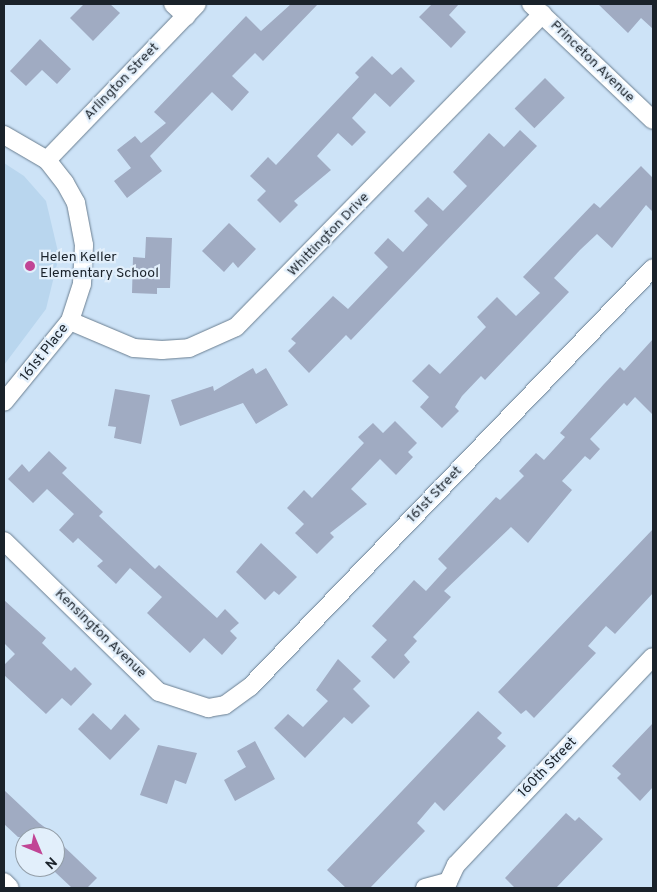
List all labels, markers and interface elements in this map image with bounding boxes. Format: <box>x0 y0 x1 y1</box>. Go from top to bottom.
street label: Princeton Avenue <box>546 17 638 107</box>
street label: Arlington Street <box>81 40 163 124</box>
street label: Whittington Drive <box>285 190 373 280</box>
place label: Helen Keller Elementary School <box>40 250 159 282</box>
marker: Helen Keller Elementary School <box>24 260 36 272</box>
street label: 161st Place <box>17 321 73 385</box>
street label: 161st Street <box>404 463 466 527</box>
street label: Kensington Avenue <box>50 586 150 682</box>
street label: 160th Street <box>515 734 581 802</box>
north arrow <box>15 827 65 877</box>
text: N <box>41 853 60 872</box>

